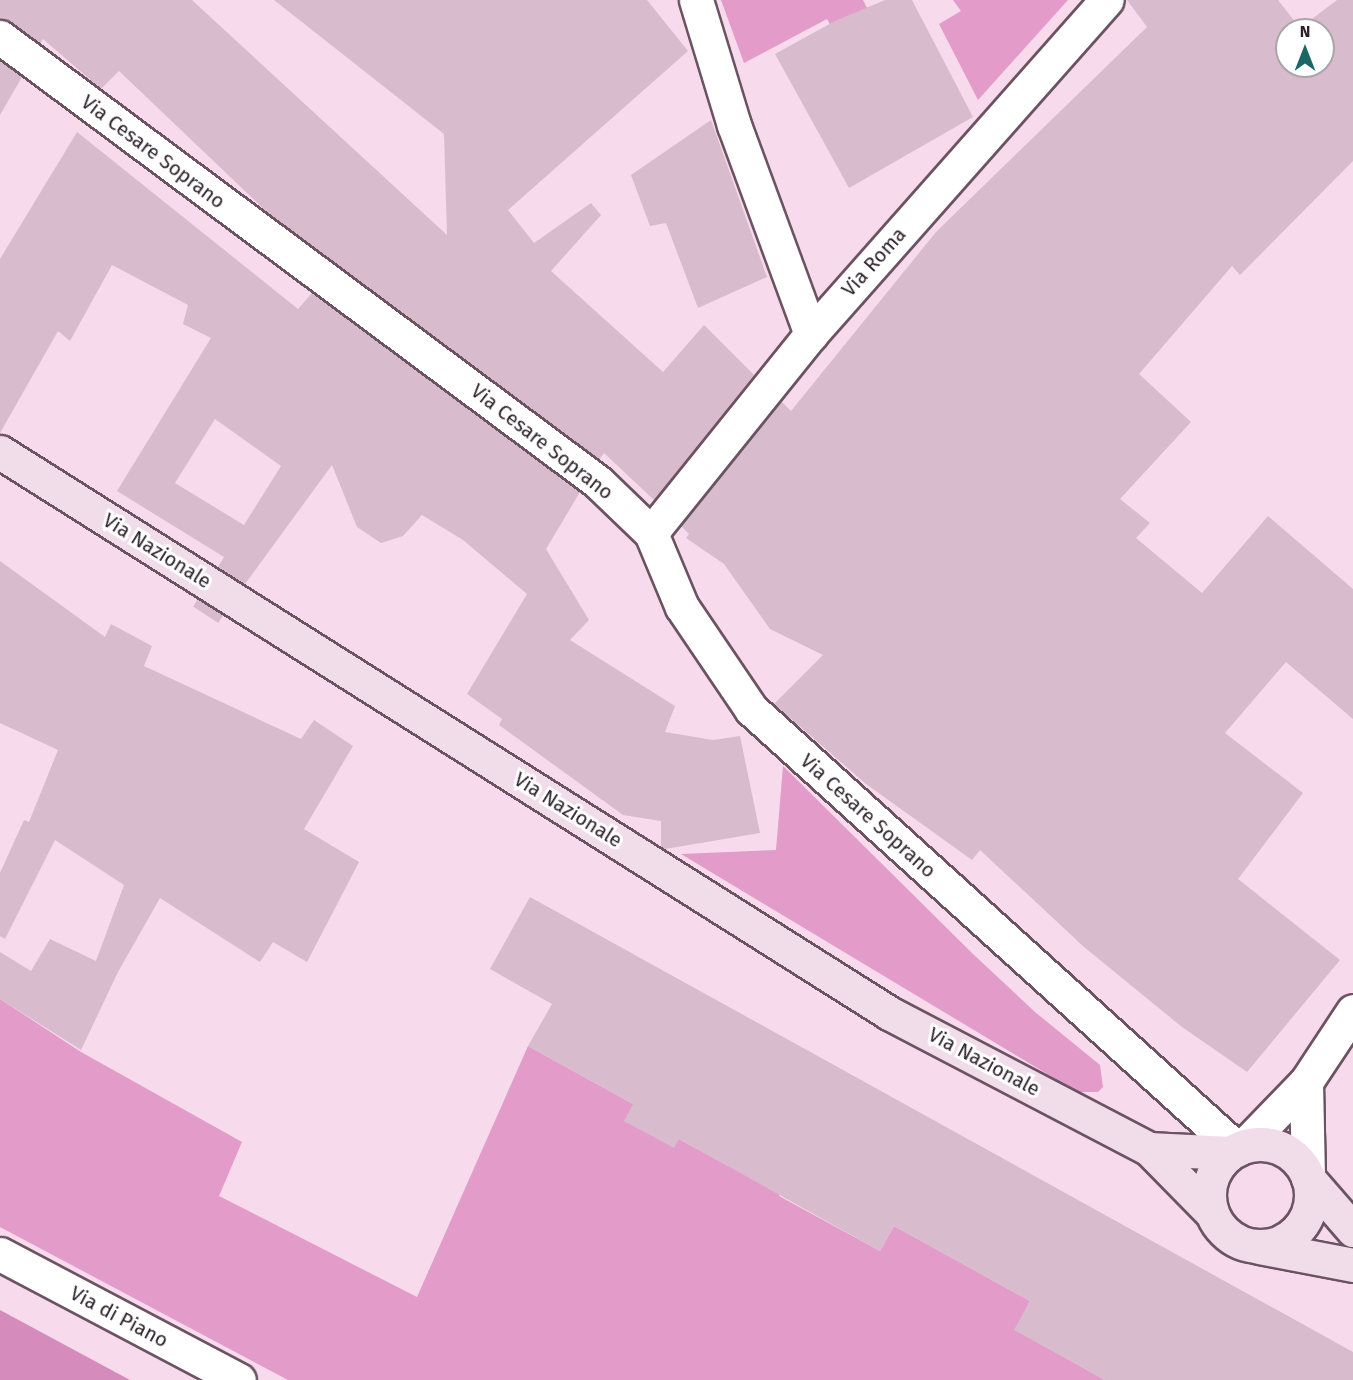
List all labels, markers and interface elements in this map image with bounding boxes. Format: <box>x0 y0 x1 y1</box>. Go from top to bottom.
north arrow <box>1275 18 1335 78</box>
text: N <box>1300 22 1310 41</box>
street label: Via Cesare Soprano <box>76 90 230 214</box>
street label: Via Roma <box>837 223 911 301</box>
street label: Via Cesare Soprano <box>466 379 618 505</box>
street label: Via Nazionale <box>99 508 215 594</box>
street label: Via Cesare Soprano <box>795 749 941 883</box>
street label: Via Nazionale <box>510 767 626 853</box>
street label: Via Nazionale <box>924 1023 1044 1101</box>
street label: Via di Piano <box>66 1281 172 1353</box>

